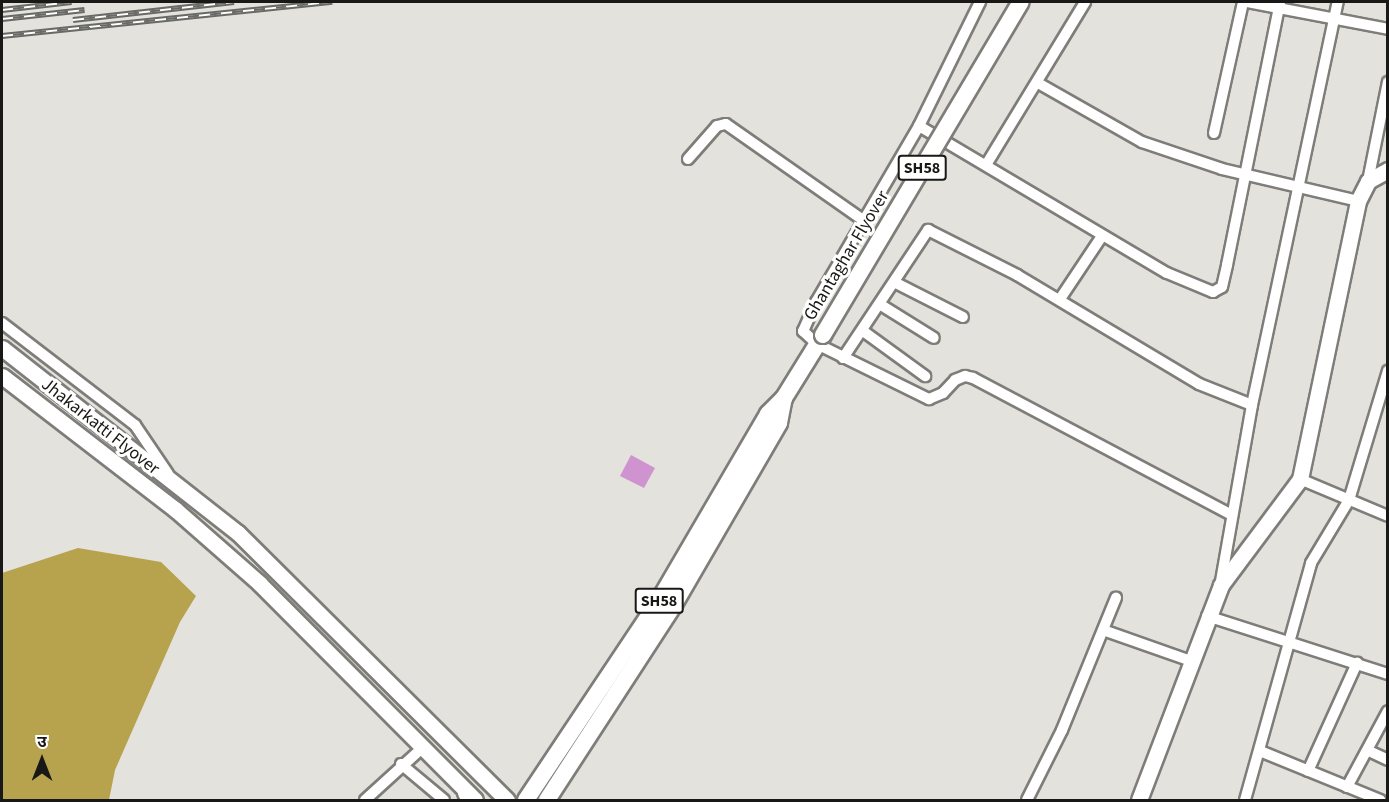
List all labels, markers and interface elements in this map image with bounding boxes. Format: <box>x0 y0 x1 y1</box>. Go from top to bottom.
road number: SH58 <box>896 155 948 181</box>
street label: Ghantaghar Flyover <box>800 187 894 325</box>
street label: Jhakarkatti Flyover <box>37 374 163 480</box>
road number: SH58 <box>634 588 684 614</box>
north arrow <box>12 730 72 790</box>
text: उ <box>37 731 47 753</box>

